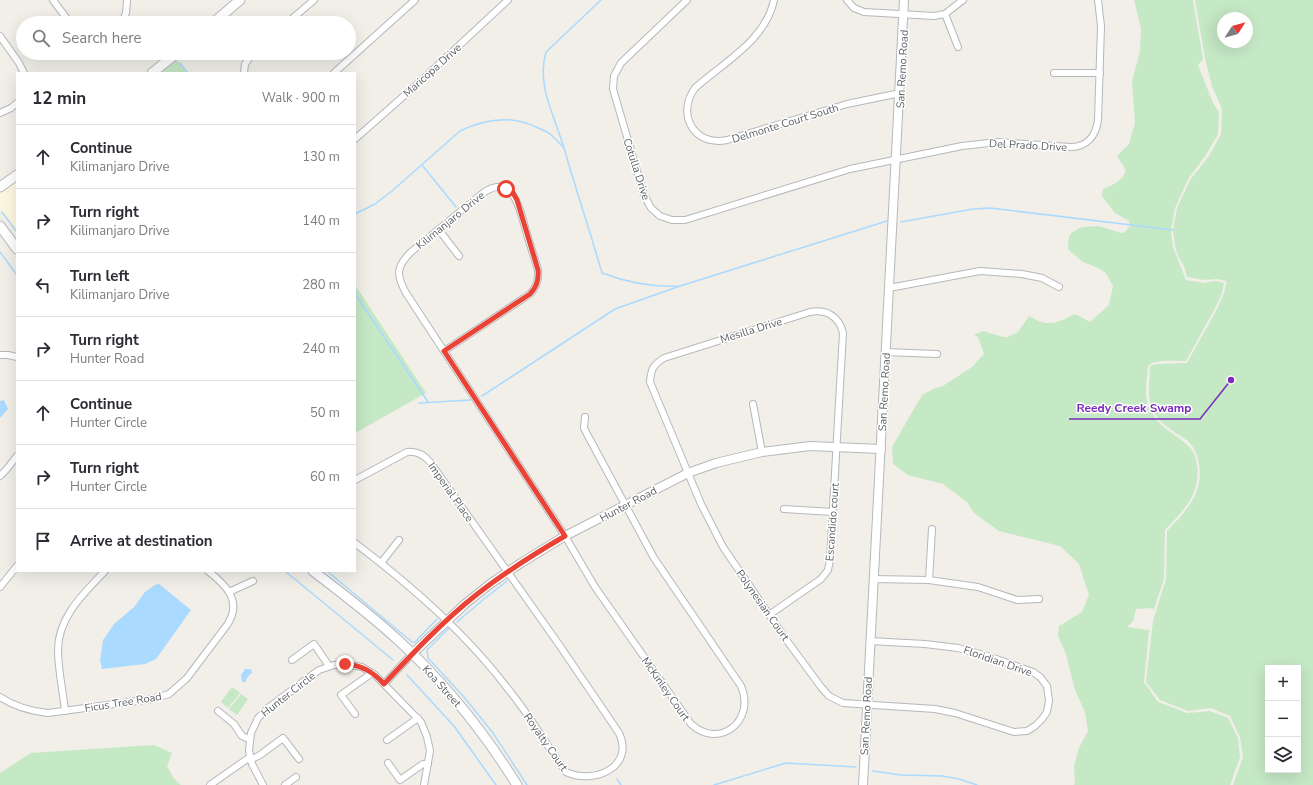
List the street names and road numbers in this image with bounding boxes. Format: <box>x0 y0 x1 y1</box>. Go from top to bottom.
street label: San Remo Road <box>893 29 912 109</box>
street label: Maricopa Drive <box>400 40 465 101</box>
street label: Delmonte Court South <box>730 100 840 147</box>
street label: Cotulla Drive <box>619 136 654 202</box>
street label: Del Prado Drive <box>989 136 1068 155</box>
street label: Kilimanjaro Drive <box>413 188 488 253</box>
street label: Mesilla Drive <box>718 314 784 347</box>
street label: San Remo Road <box>875 352 894 432</box>
street label: Imperial Place <box>424 459 477 525</box>
street label: Escandido court <box>822 482 843 562</box>
street label: Hunter Road <box>597 483 659 526</box>
street label: Polynesian Court <box>732 567 793 644</box>
street label: Floridian Drive <box>961 643 1034 680</box>
street label: McKinley Court <box>638 654 693 724</box>
street label: Koa Street <box>419 662 465 711</box>
street label: Hunter Circle <box>258 668 319 720</box>
street label: San Remo Road <box>857 676 876 756</box>
street label: Ficus Tree Road <box>84 689 163 716</box>
street label: Royalty Court <box>520 710 571 774</box>

